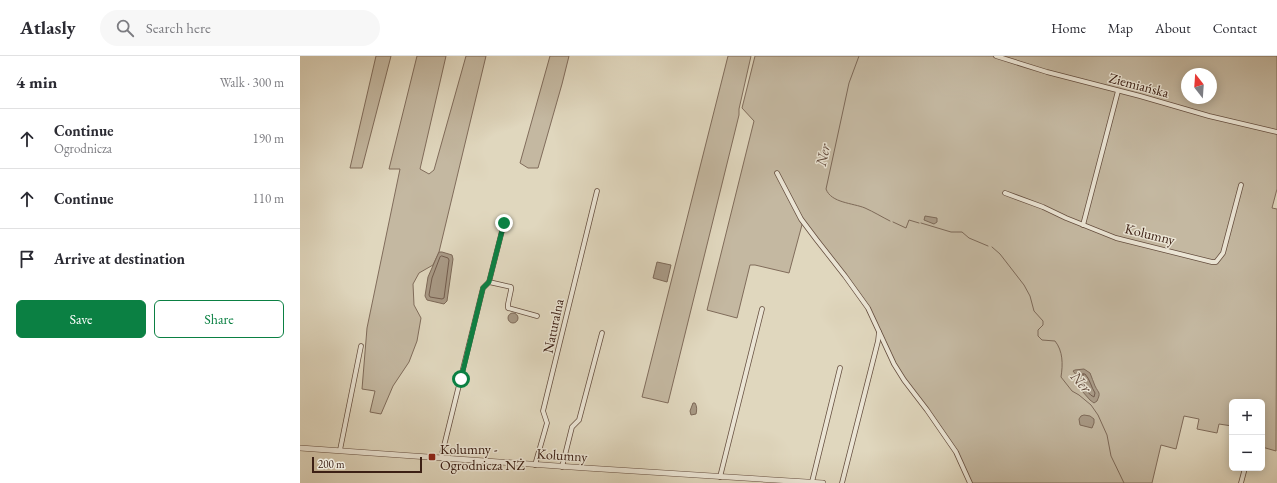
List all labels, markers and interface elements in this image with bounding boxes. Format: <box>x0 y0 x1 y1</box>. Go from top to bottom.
search box <box>100 10 380 46</box>
text: Atlasly <box>20 15 76 40</box>
icon: search <box>114 17 136 39</box>
text: Search here <box>146 18 211 37</box>
text: Home <box>1051 19 1086 37</box>
text: Map <box>1108 19 1133 37</box>
text: About <box>1155 19 1191 37</box>
text: Contact <box>1213 19 1257 37</box>
street label: Ziemiańska <box>1107 68 1171 102</box>
north arrow <box>1181 68 1217 104</box>
text: 4 min <box>16 71 57 93</box>
text: Walk · 300 m <box>220 74 284 91</box>
text: Continue <box>54 121 114 140</box>
icon: ahead <box>16 128 38 150</box>
text: 190 m <box>253 130 284 147</box>
text: Ogrodnicza <box>54 140 112 157</box>
water label: Ner <box>811 141 834 169</box>
icon: ahead <box>16 188 38 210</box>
text: Continue <box>54 189 114 208</box>
text: 110 m <box>253 190 284 207</box>
route end <box>495 214 513 232</box>
street label: Kolumny <box>1123 219 1178 249</box>
icon: arrive <box>16 248 38 270</box>
text: Arrive at destination <box>54 249 185 268</box>
street label: Naturalna <box>538 297 568 355</box>
button: Save <box>16 300 146 338</box>
button: Share <box>154 300 284 338</box>
water label: Ner <box>1066 366 1097 397</box>
route start <box>452 370 470 388</box>
map controls <box>1229 399 1265 471</box>
button: + <box>1229 399 1265 435</box>
button: − <box>1229 435 1265 471</box>
place label: Kolumny - Ogrodnicza NŻ <box>440 440 525 474</box>
street label: Kolumny <box>536 444 589 466</box>
marker: Kolumny - Ogrodnicza NŻ <box>427 452 437 462</box>
scale bar <box>312 455 422 474</box>
text: 200 m <box>318 457 345 471</box>

